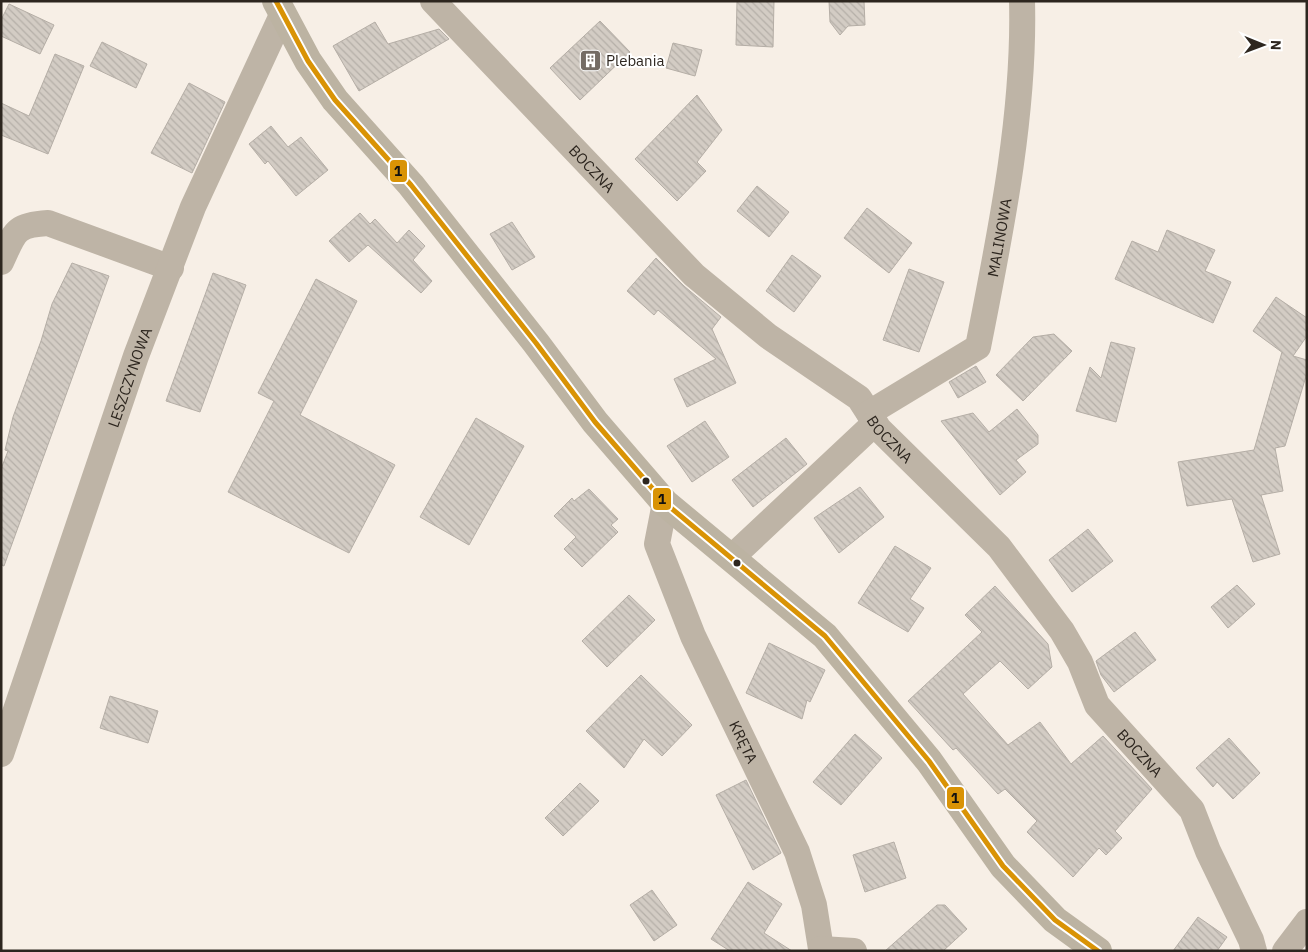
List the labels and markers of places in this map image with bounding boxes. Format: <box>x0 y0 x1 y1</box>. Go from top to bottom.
building icon: Plebania <box>578 48 602 72</box>
place label: Plebania <box>606 51 664 70</box>
unlabelled marker <box>641 476 651 486</box>
unlabelled marker <box>732 558 742 568</box>

